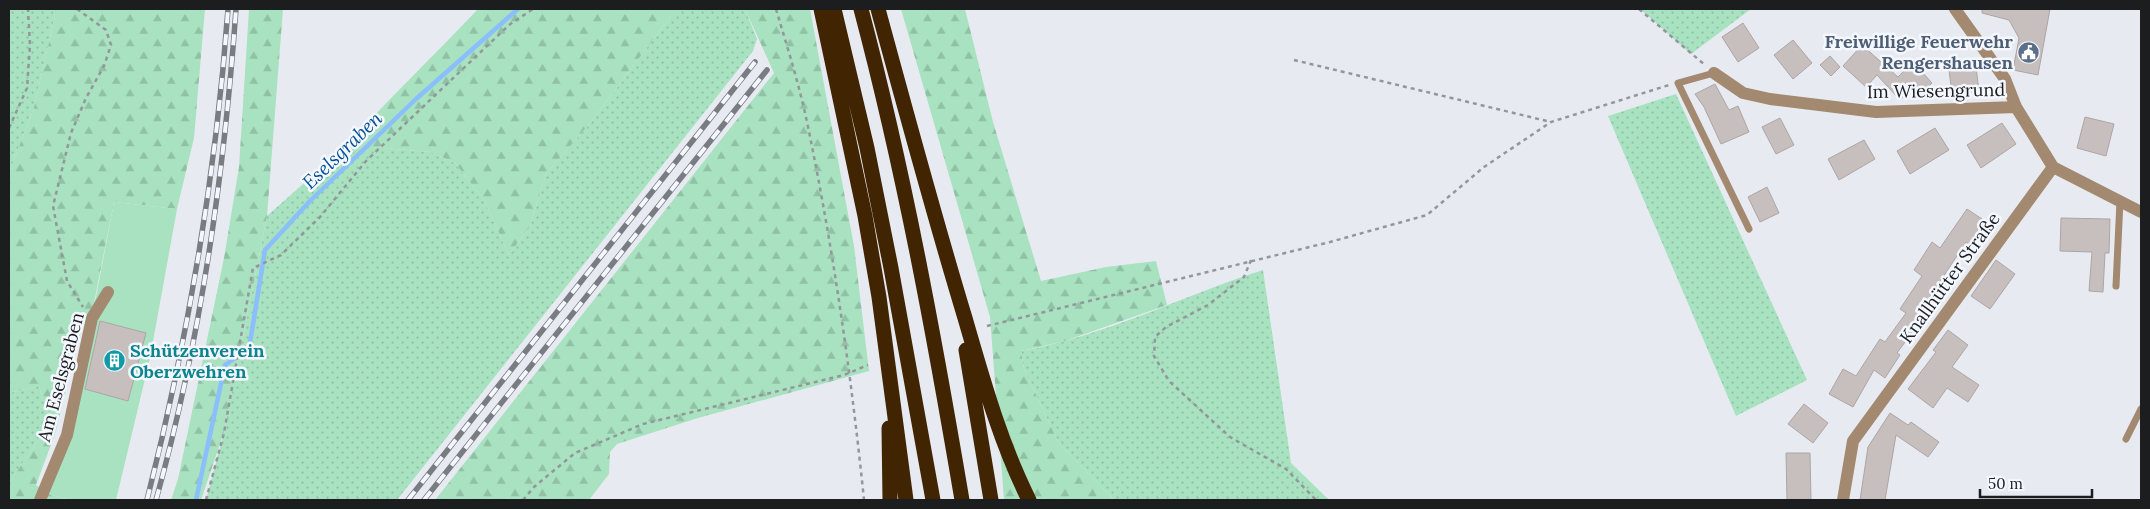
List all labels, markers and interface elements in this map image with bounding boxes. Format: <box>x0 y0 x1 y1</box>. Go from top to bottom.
place label: Freiwillige Feuerwehr Rengershausen <box>1824 30 2014 74</box>
public building icon: Freiwillige Feuerwehr Rengershausen <box>2017 40 2041 64</box>
street label: Im Wiesengrund <box>1867 78 2006 103</box>
water label: Eselsgraben <box>297 106 387 194</box>
street label: Knallhütter Straße <box>1894 208 2005 348</box>
street label: Am Eselsgraben <box>32 310 89 445</box>
place label: Schützenverein Oberzwehren <box>130 339 265 383</box>
building icon: Schützenverein Oberzwehren <box>102 349 126 373</box>
scale bar <box>1980 466 2092 498</box>
text: 50 m <box>1988 474 2023 493</box>

